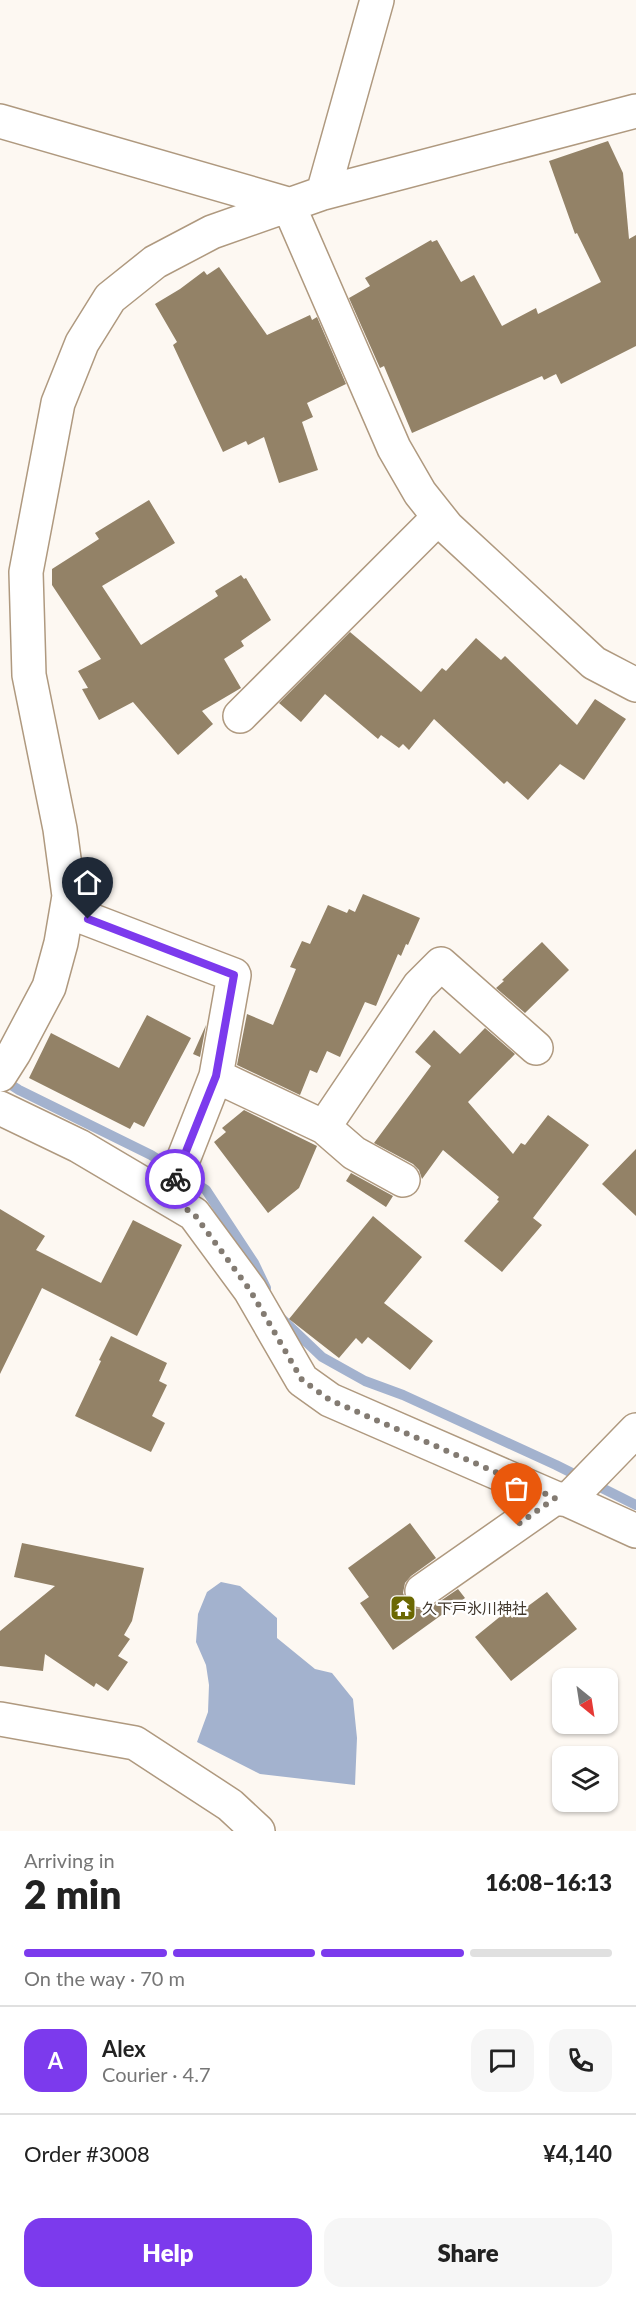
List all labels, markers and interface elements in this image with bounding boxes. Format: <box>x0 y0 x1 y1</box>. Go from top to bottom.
pin <box>62 857 113 919</box>
icon: home <box>71 866 104 899</box>
courier <box>145 1149 205 1209</box>
icon: bike <box>159 1163 192 1196</box>
pin <box>491 1463 542 1525</box>
icon: bag <box>500 1472 533 1505</box>
temple icon: 久下戸氷川神社 <box>388 1593 418 1623</box>
place label: 久下戸氷川神社 <box>422 1599 527 1617</box>
north arrow <box>552 1668 618 1734</box>
map controls <box>552 1668 618 1812</box>
button: layers <box>552 1746 618 1812</box>
text: Arriving in <box>24 1848 115 1872</box>
text: 16:08–16:13 <box>486 1869 612 1896</box>
text: 2 min <box>24 1871 121 1917</box>
text: On the way · 70 m <box>24 1966 185 1990</box>
button: chat <box>471 2029 534 2092</box>
button: phone <box>549 2029 612 2092</box>
text: Alex <box>102 2035 146 2062</box>
text: A <box>48 2047 63 2074</box>
text: Courier · 4.7 <box>102 2062 211 2086</box>
text: Order #3008 <box>24 2140 150 2167</box>
text: ¥4,140 <box>543 2140 612 2167</box>
button: Help <box>24 2218 312 2287</box>
button: Share <box>324 2218 612 2287</box>

